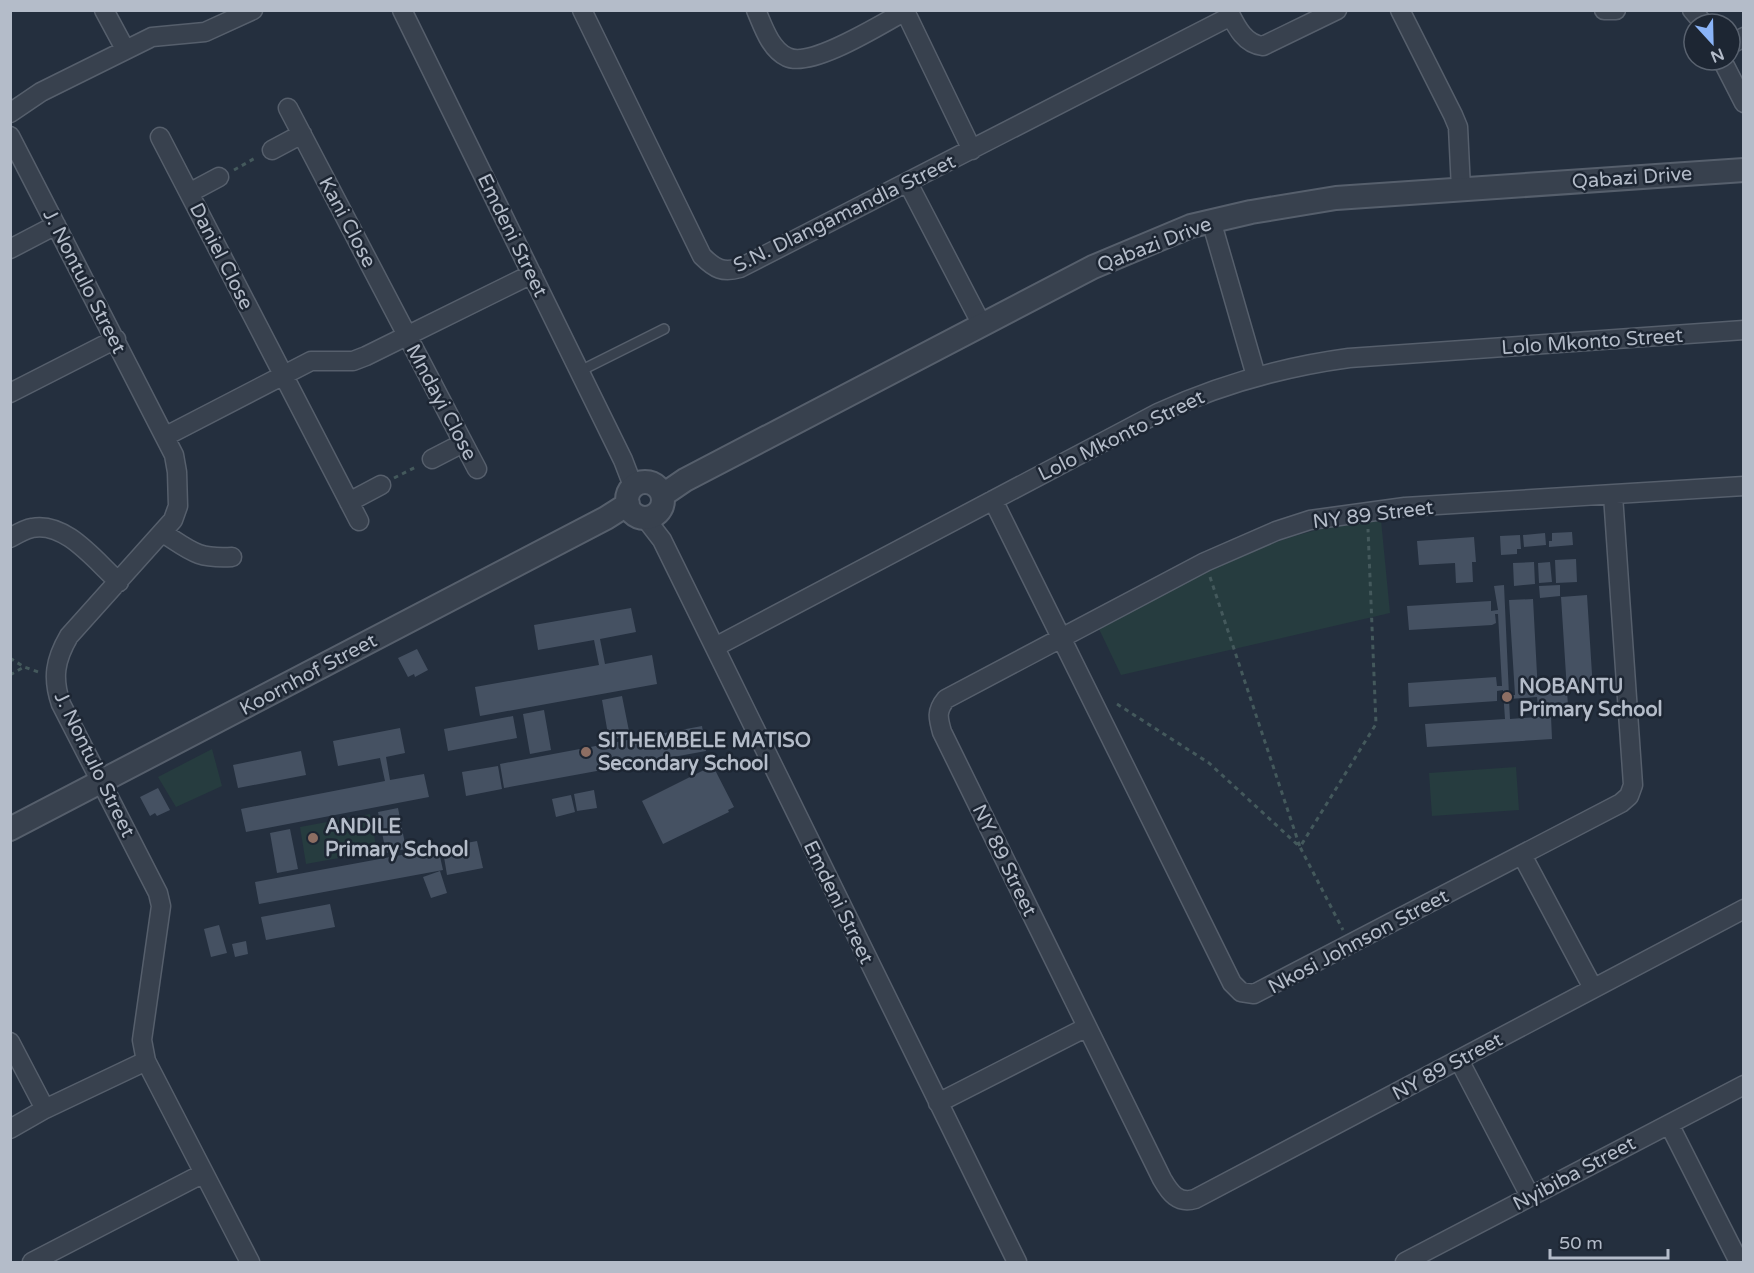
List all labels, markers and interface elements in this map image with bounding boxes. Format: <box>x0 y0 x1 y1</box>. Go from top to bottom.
north arrow <box>1682 12 1742 72</box>
text: N <box>1708 43 1727 67</box>
street label: S.N. Dlangamandla Street <box>729 149 960 278</box>
street label: Qabazi Drive <box>1571 162 1693 194</box>
street label: Emdeni Street <box>472 170 553 301</box>
street label: Kani Close <box>313 173 381 272</box>
street label: Daniel Close <box>184 199 258 314</box>
street label: J. Nontulo Street <box>37 205 131 358</box>
street label: Qabazi Drive <box>1094 212 1215 278</box>
street label: Lolo Mkonto Street <box>1500 324 1684 360</box>
street label: Mndayi Close <box>401 340 482 465</box>
street label: Lolo Mkonto Street <box>1034 385 1209 487</box>
street label: NY 89 Street <box>1311 496 1435 534</box>
street label: Koornhof Street <box>236 628 381 721</box>
place label: NOBANTU Primary School <box>1519 675 1663 722</box>
street label: J. Nontulo Street <box>48 688 140 841</box>
marker: NOBANTU Primary School <box>1500 690 1514 704</box>
place label: SITHEMBELE MATISO Secondary School <box>598 729 811 776</box>
marker: SITHEMBELE MATISO Secondary School <box>579 745 593 759</box>
street label: NY 89 Street <box>967 801 1042 921</box>
place label: ANDILE Primary School <box>325 815 469 862</box>
marker: ANDILE Primary School <box>306 831 320 845</box>
street label: Emdeni Street <box>798 837 879 968</box>
street label: Nkosi Johnson Street <box>1264 884 1453 1000</box>
street label: NY 89 Street <box>1388 1028 1507 1106</box>
street label: Nyibiba Street <box>1509 1131 1640 1216</box>
scale bar <box>1550 1222 1668 1260</box>
text: 50 m <box>1559 1232 1603 1254</box>

